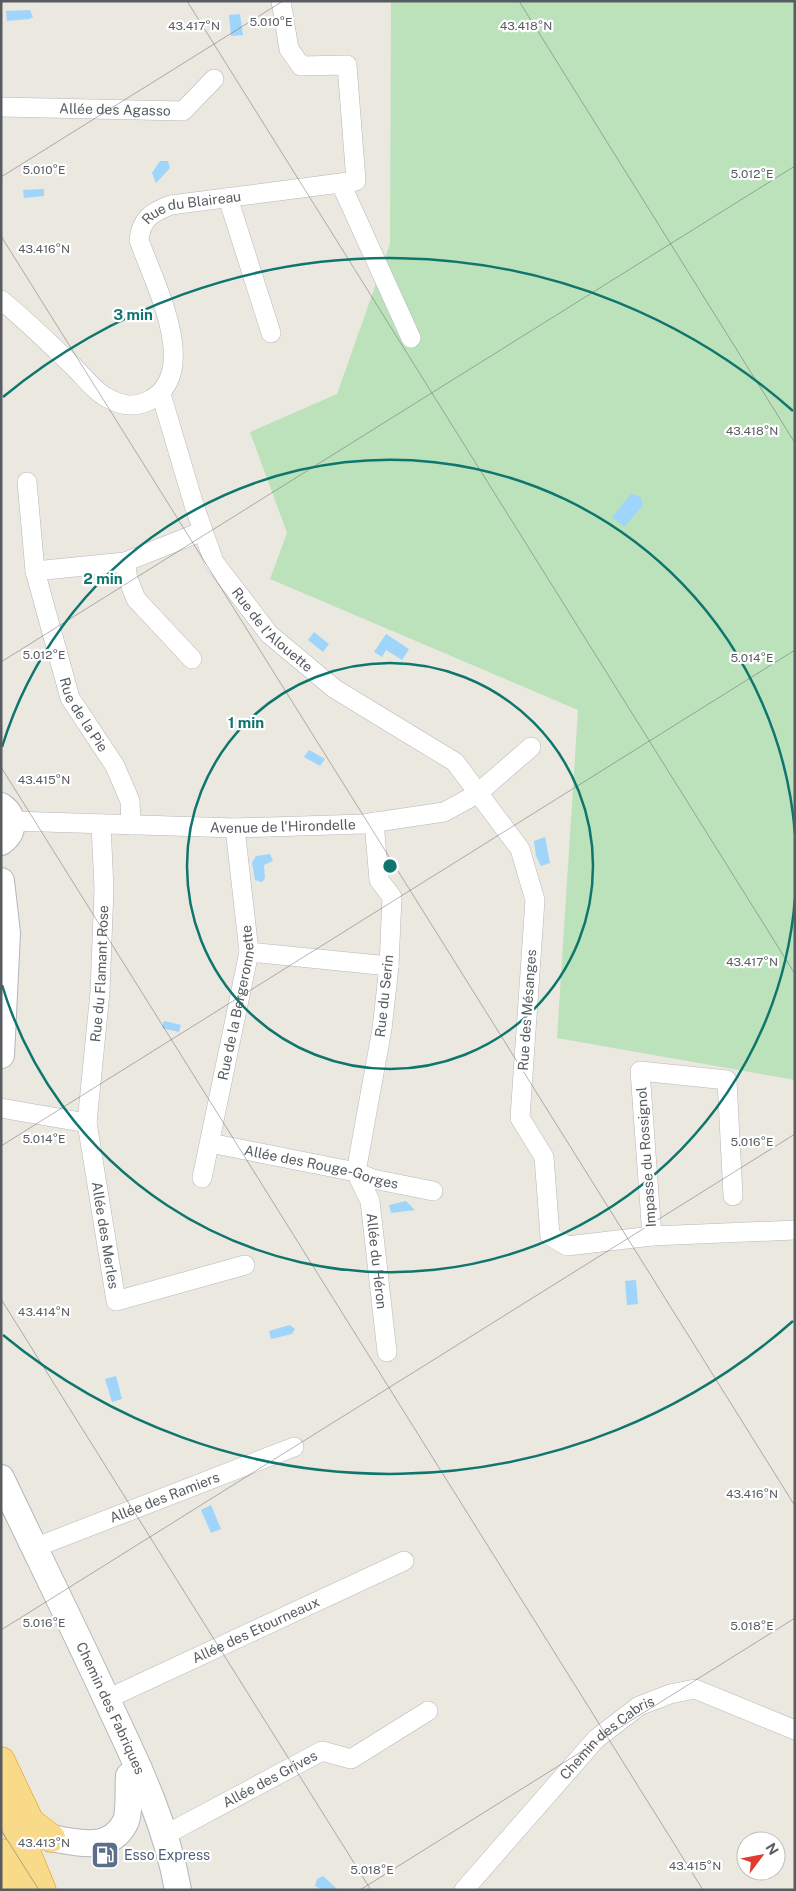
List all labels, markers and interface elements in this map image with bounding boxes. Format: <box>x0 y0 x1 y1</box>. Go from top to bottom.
text: 5.010°E <box>250 15 292 29</box>
text: 43.417°N <box>168 19 220 33</box>
text: 43.418°N <box>500 19 552 33</box>
street label: Allée des Agasso <box>59 100 171 119</box>
text: 5.010°E <box>23 163 65 177</box>
text: 5.012°E <box>731 167 773 181</box>
street label: Rue du Blaireau <box>139 188 242 227</box>
text: 43.416°N <box>18 242 70 256</box>
text: 3 min <box>113 306 153 323</box>
text: 43.418°N <box>726 424 778 438</box>
text: 2 min <box>83 570 123 587</box>
street label: Rue de l'Alouette <box>229 584 316 675</box>
text: 5.012°E <box>23 648 65 662</box>
text: 5.014°E <box>730 651 774 665</box>
street label: Rue de la Pie <box>57 676 111 755</box>
text: 1 min <box>228 714 264 731</box>
text: 43.415°N <box>18 773 70 787</box>
street label: Avenue de l'Hirondelle <box>210 816 356 836</box>
centre of rings <box>381 857 399 875</box>
street label: Rue du Flamant Rose <box>87 905 111 1043</box>
street label: Rue de la Bergeronnette <box>215 924 257 1082</box>
street label: Rue des Mésanges <box>515 949 539 1071</box>
street label: Rue du Serin <box>372 954 396 1038</box>
text: 43.417°N <box>726 955 778 969</box>
street label: Impasse du Rossignol <box>633 1086 659 1228</box>
text: 5.014°E <box>22 1132 66 1146</box>
text: 5.016°E <box>730 1135 774 1149</box>
street label: Allée des Rouge-Gorges <box>243 1142 400 1192</box>
street label: Allée des Merles <box>89 1181 122 1290</box>
street label: Allée du Héron <box>363 1212 390 1310</box>
text: 43.414°N <box>18 1305 70 1319</box>
street label: Allée des Ramiers <box>107 1469 222 1526</box>
text: 43.416°N <box>726 1487 778 1501</box>
street label: Allée des Etourneaux <box>190 1593 322 1666</box>
text: 5.016°E <box>22 1616 66 1630</box>
text: 5.018°E <box>730 1619 774 1633</box>
street label: Chemin des Fabriques <box>73 1639 148 1777</box>
street label: Chemin des Cabris <box>556 1693 657 1783</box>
street label: Allée des Grives <box>220 1747 320 1811</box>
north arrow <box>736 1831 786 1881</box>
text: 43.413°N <box>18 1836 70 1850</box>
fuel station icon: Esso Express <box>90 1840 120 1870</box>
text: N <box>762 1840 782 1858</box>
place label: Esso Express <box>124 1847 210 1863</box>
text: 43.415°N <box>669 1859 721 1873</box>
text: 5.018°E <box>350 1863 394 1877</box>

